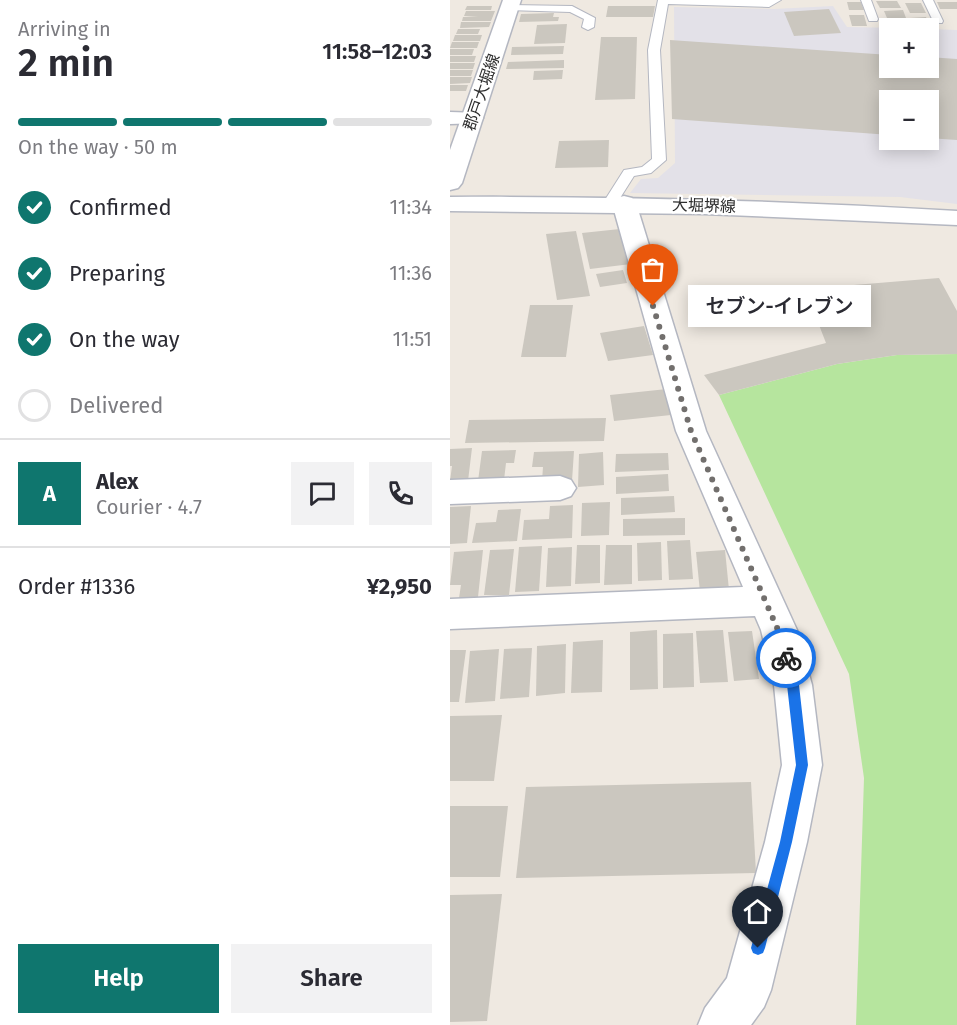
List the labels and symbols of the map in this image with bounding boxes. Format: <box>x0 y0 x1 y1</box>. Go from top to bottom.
street label: 郡戸大堀線 <box>459 51 503 133</box>
street label: 大堀堺線 <box>672 195 736 216</box>
pin <box>627 244 678 306</box>
callout: セブン-イレブン <box>689 285 872 327</box>
courier <box>756 628 816 688</box>
pin <box>732 886 783 948</box>

